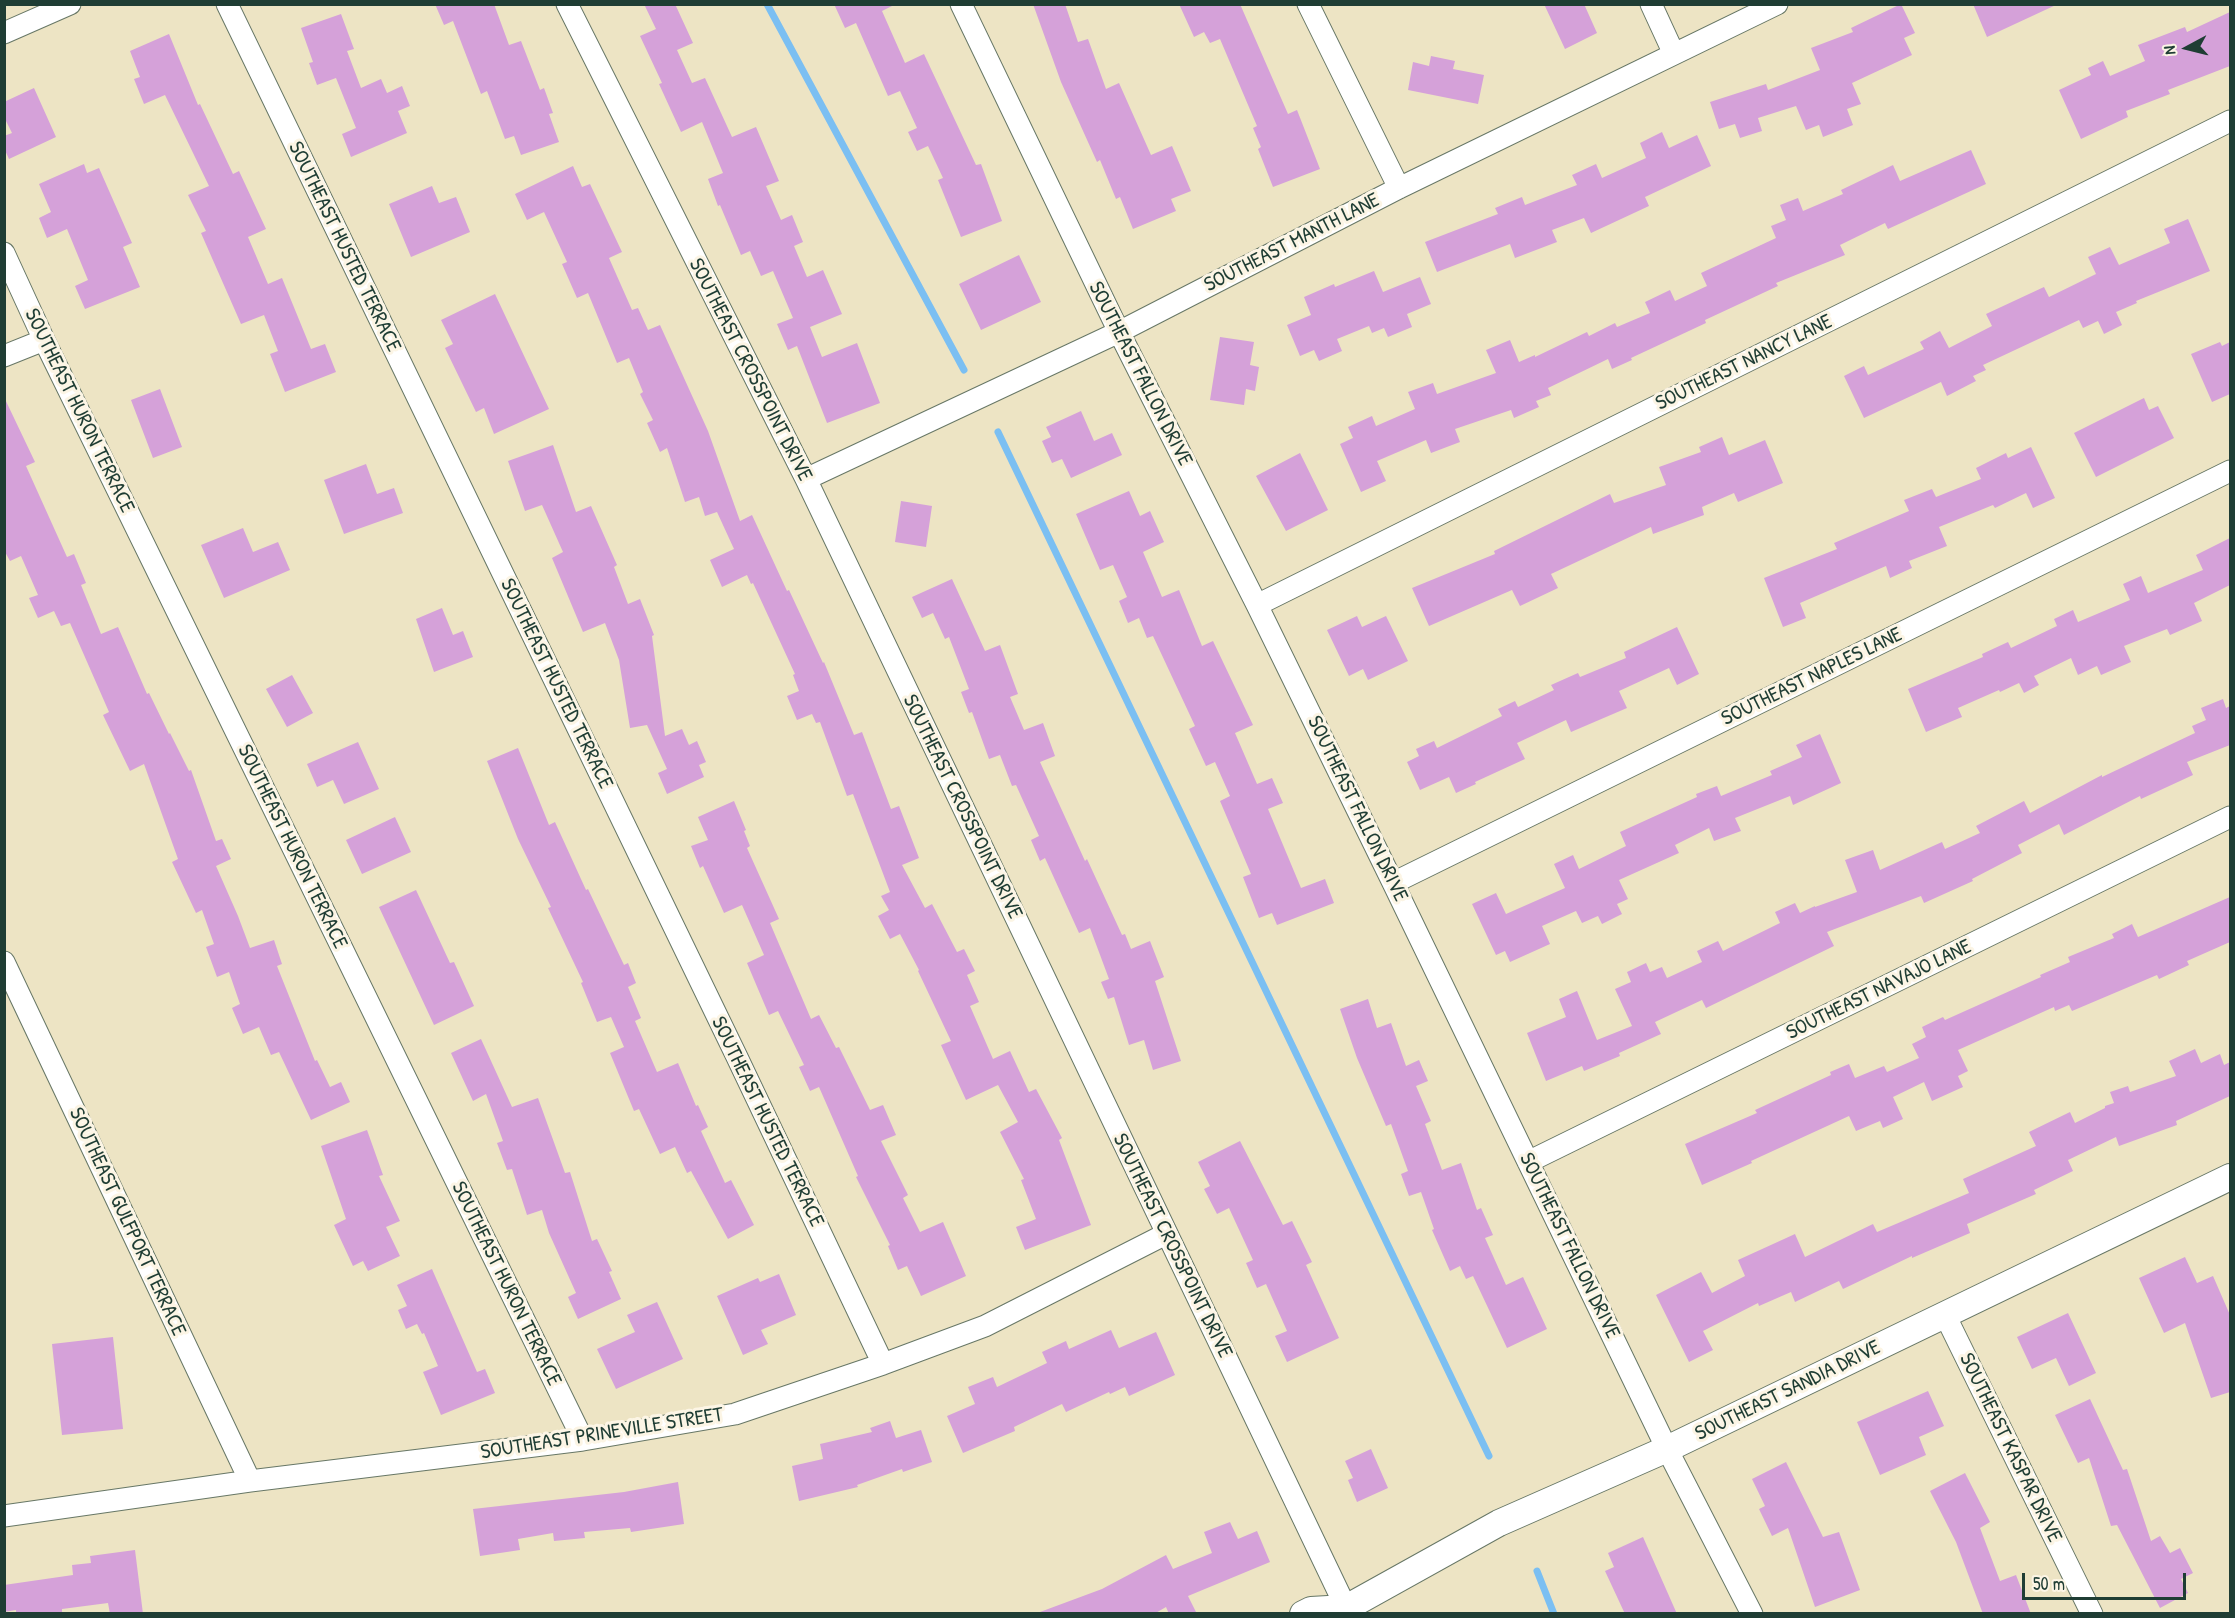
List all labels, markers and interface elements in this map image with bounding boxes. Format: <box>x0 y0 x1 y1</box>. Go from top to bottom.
north arrow <box>2157 18 2217 78</box>
text: N <box>2158 45 2181 56</box>
street label: SOUTHEAST HUSTED TERRACE <box>282 138 406 356</box>
street label: SOUTHEAST MANTH LANE <box>1200 188 1384 298</box>
street label: SOUTHEAST CROSSPOINT DRIVE <box>683 255 817 485</box>
street label: SOUTHEAST FALLON DRIVE <box>1083 278 1197 470</box>
street label: SOUTHEAST HURON TERRACE <box>19 305 139 517</box>
street label: SOUTHEAST NANCY LANE <box>1652 309 1836 417</box>
street label: SOUTHEAST HUSTED TERRACE <box>494 575 618 793</box>
street label: SOUTHEAST NAPLES LANE <box>1718 622 1906 732</box>
street label: SOUTHEAST CROSSPOINT DRIVE <box>897 691 1027 923</box>
street label: SOUTHEAST FALLON DRIVE <box>1301 712 1413 906</box>
street label: SOUTHEAST HURON TERRACE <box>232 741 352 953</box>
street label: SOUTHEAST NAVAJO LANE <box>1782 934 1976 1046</box>
street label: SOUTHEAST HUSTED TERRACE <box>705 1013 829 1231</box>
street label: SOUTHEAST GULFPORT TERRACE <box>63 1104 191 1340</box>
street label: SOUTHEAST CROSSPOINT DRIVE <box>1107 1130 1237 1362</box>
street label: SOUTHEAST FALLON DRIVE <box>1513 1149 1625 1343</box>
street label: SOUTHEAST HURON TERRACE <box>446 1178 566 1390</box>
street label: SOUTHEAST SANDIA DRIVE <box>1691 1335 1885 1447</box>
street label: SOUTHEAST KASPAR DRIVE <box>1953 1349 2067 1547</box>
street label: SOUTHEAST PRINEVILLE STREET <box>479 1402 725 1466</box>
scale bar <box>2025 1561 2188 1599</box>
text: 50 m <box>2033 1571 2065 1596</box>

